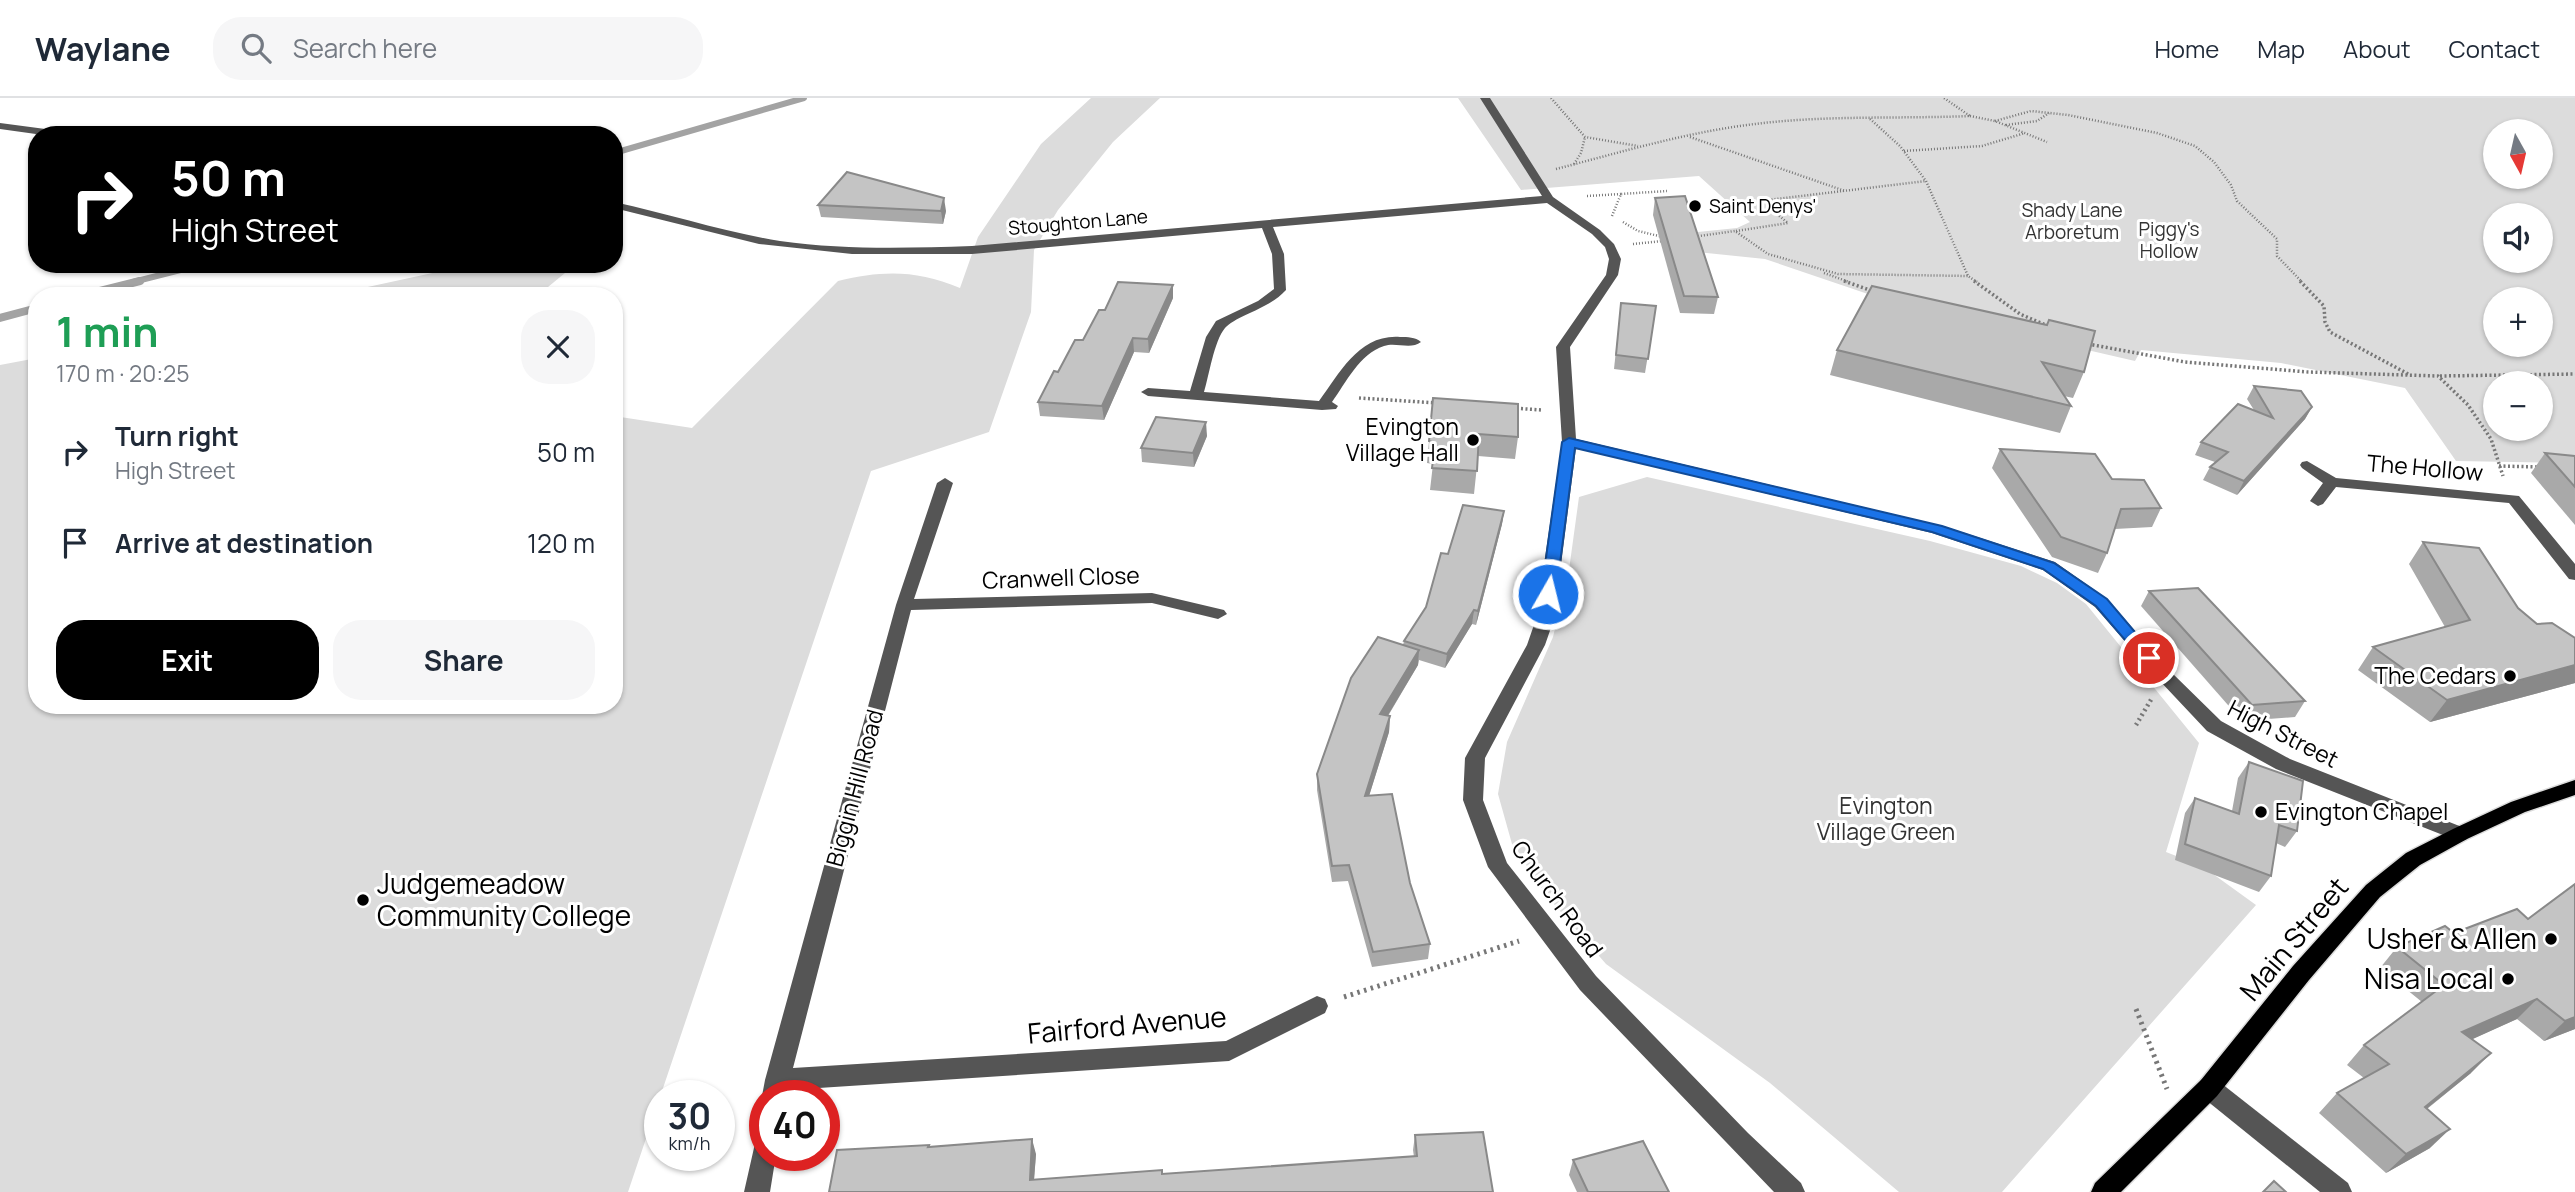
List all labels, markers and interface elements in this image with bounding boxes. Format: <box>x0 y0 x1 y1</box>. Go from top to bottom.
search box <box>213 17 703 80</box>
text: Waylane <box>35 26 171 71</box>
icon: search <box>237 29 275 67</box>
text: Search here <box>293 30 437 66</box>
text: Home <box>2154 32 2219 65</box>
text: Map <box>2257 32 2305 65</box>
text: About <box>2343 32 2411 65</box>
text: Contact <box>2449 32 2540 65</box>
north arrow <box>2483 119 2553 189</box>
map controls <box>2483 119 2553 441</box>
text: 50 m <box>171 144 286 211</box>
icon: right <box>56 154 147 245</box>
place label: Saint Denys' <box>1709 193 1817 219</box>
park label: Shady Lane Arboretum <box>2021 197 2123 245</box>
marker: Saint Denys' <box>1687 198 1703 214</box>
street label: Stoughton Lane <box>1007 203 1149 241</box>
button: sound <box>2483 203 2553 273</box>
text: High Street <box>171 208 339 252</box>
park label: Piggy's Hollow <box>2139 216 2199 264</box>
button: + <box>2483 287 2553 357</box>
text: 1 min <box>56 302 159 360</box>
button: close <box>521 310 595 384</box>
text: 170 m · 20:25 <box>56 357 189 389</box>
button: − <box>2483 371 2553 441</box>
place label: Evington Village Hall <box>1346 410 1459 468</box>
text: Turn right <box>115 418 239 454</box>
marker: Evington Village Hall <box>1465 432 1481 448</box>
icon: right <box>56 433 94 471</box>
text: 50 m <box>537 434 595 470</box>
street label: The Hollow <box>2366 446 2485 488</box>
text: High Street <box>115 454 236 486</box>
icon: arrive <box>56 524 94 562</box>
text: Arrive at destination <box>115 525 373 561</box>
text: 120 m <box>527 525 595 561</box>
position arrow <box>1511 557 1585 631</box>
street label: Cranwell Close <box>982 558 1140 596</box>
button: Exit <box>56 620 319 700</box>
button: Share <box>333 620 595 700</box>
pin <box>2119 628 2179 688</box>
icon: arrive <box>2130 639 2168 677</box>
place label: The Cedars <box>2374 659 2496 691</box>
marker: The Cedars <box>2502 668 2518 684</box>
street label: High Street <box>2222 691 2344 775</box>
street label: Biggin Hill Road <box>818 706 890 870</box>
park label: Evington Village Green <box>1817 789 1955 847</box>
place label: Evington Chapel <box>2275 795 2448 827</box>
marker: Evington Chapel <box>2253 804 2269 820</box>
street label: Church Road <box>1505 833 1611 963</box>
place label: Judgemeadow Community College <box>377 864 631 934</box>
street label: Main Street <box>2230 869 2356 1008</box>
marker: Judgemeadow Community College <box>355 892 371 908</box>
place label: Usher & Allen <box>2367 919 2537 957</box>
marker: Usher & Allen <box>2543 931 2559 947</box>
place label: Nisa Local <box>2364 959 2494 997</box>
marker: Nisa Local <box>2500 971 2516 987</box>
street label: Fairford Avenue <box>1026 996 1228 1052</box>
speed limit sign: 40 <box>749 1080 840 1171</box>
text: 30 <box>668 1092 711 1140</box>
text: km/h <box>669 1131 710 1155</box>

